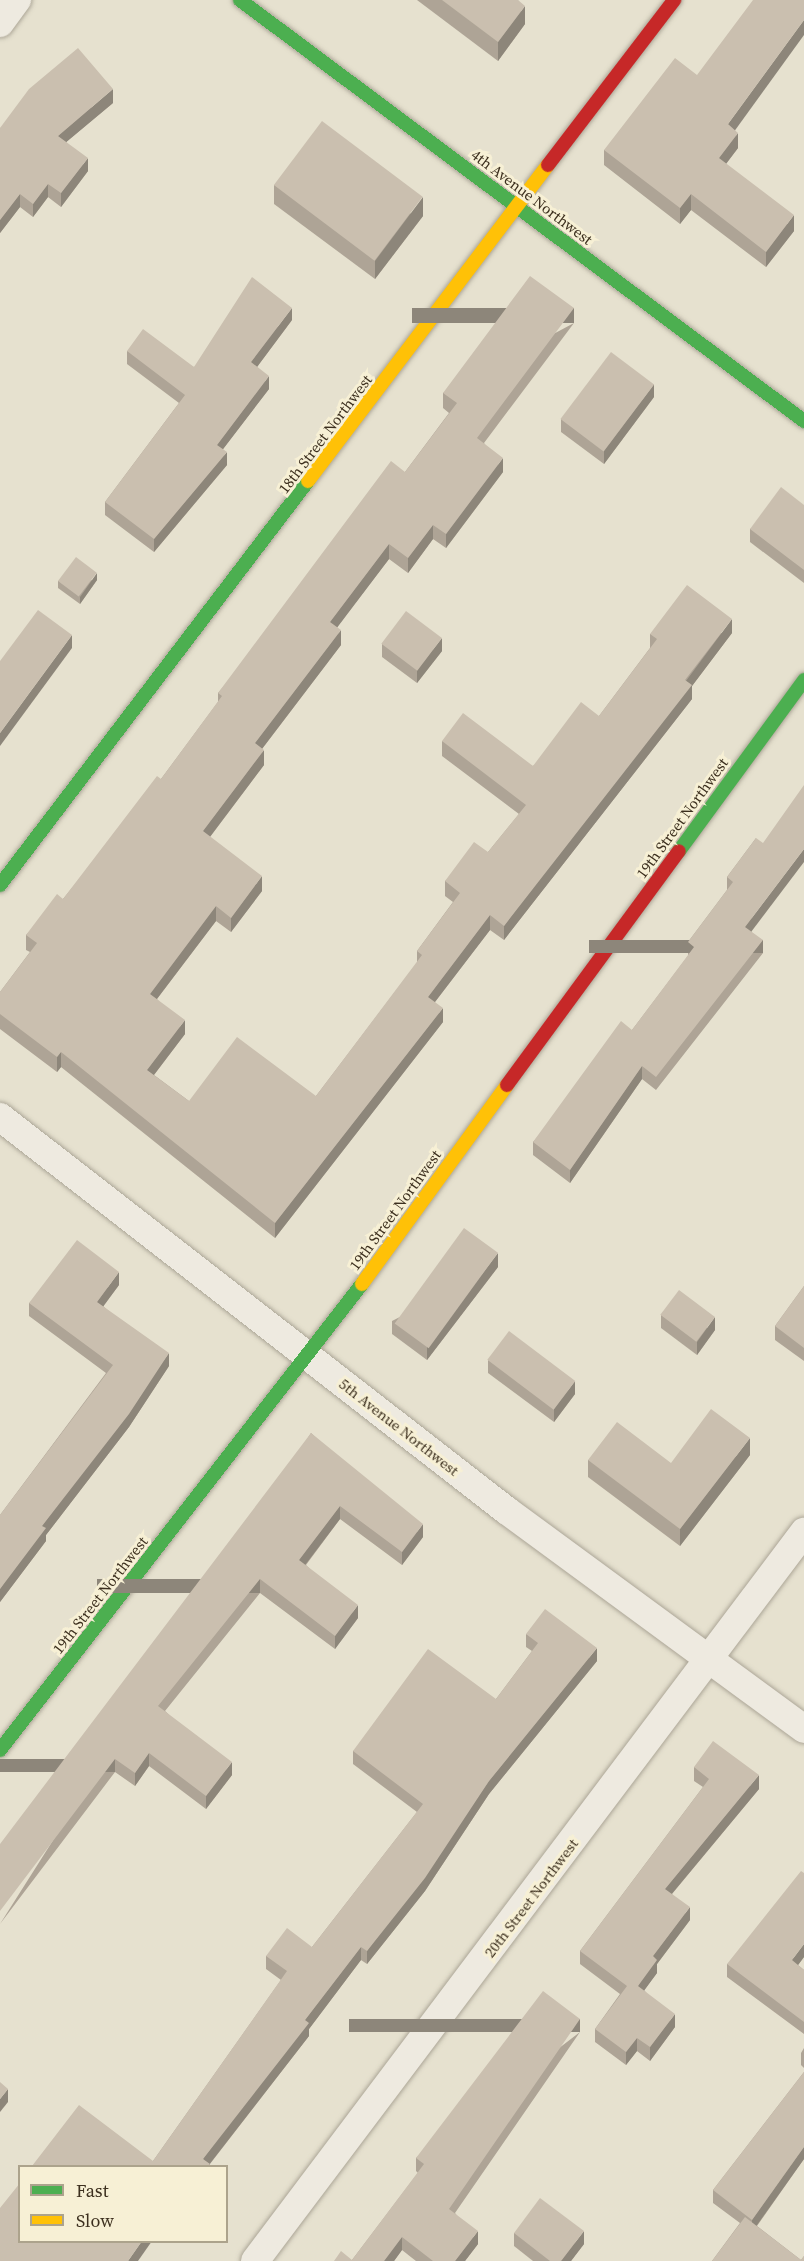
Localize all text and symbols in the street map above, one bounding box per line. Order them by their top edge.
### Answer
street label: 4th Avenue Northwest [468,146,596,248]
street label: 18th Street Northwest [274,371,376,497]
street label: 19th Street Northwest [632,754,732,882]
street label: 19th Street Northwest [345,1146,445,1274]
street label: 5th Avenue Northwest [336,1375,462,1479]
street label: 19th Street Northwest [49,1533,151,1657]
street label: 20th Street Northwest [480,1835,582,1961]
legend [18,2165,228,2243]
text: Fast [76,2178,109,2203]
text: Slow [76,2208,114,2233]

